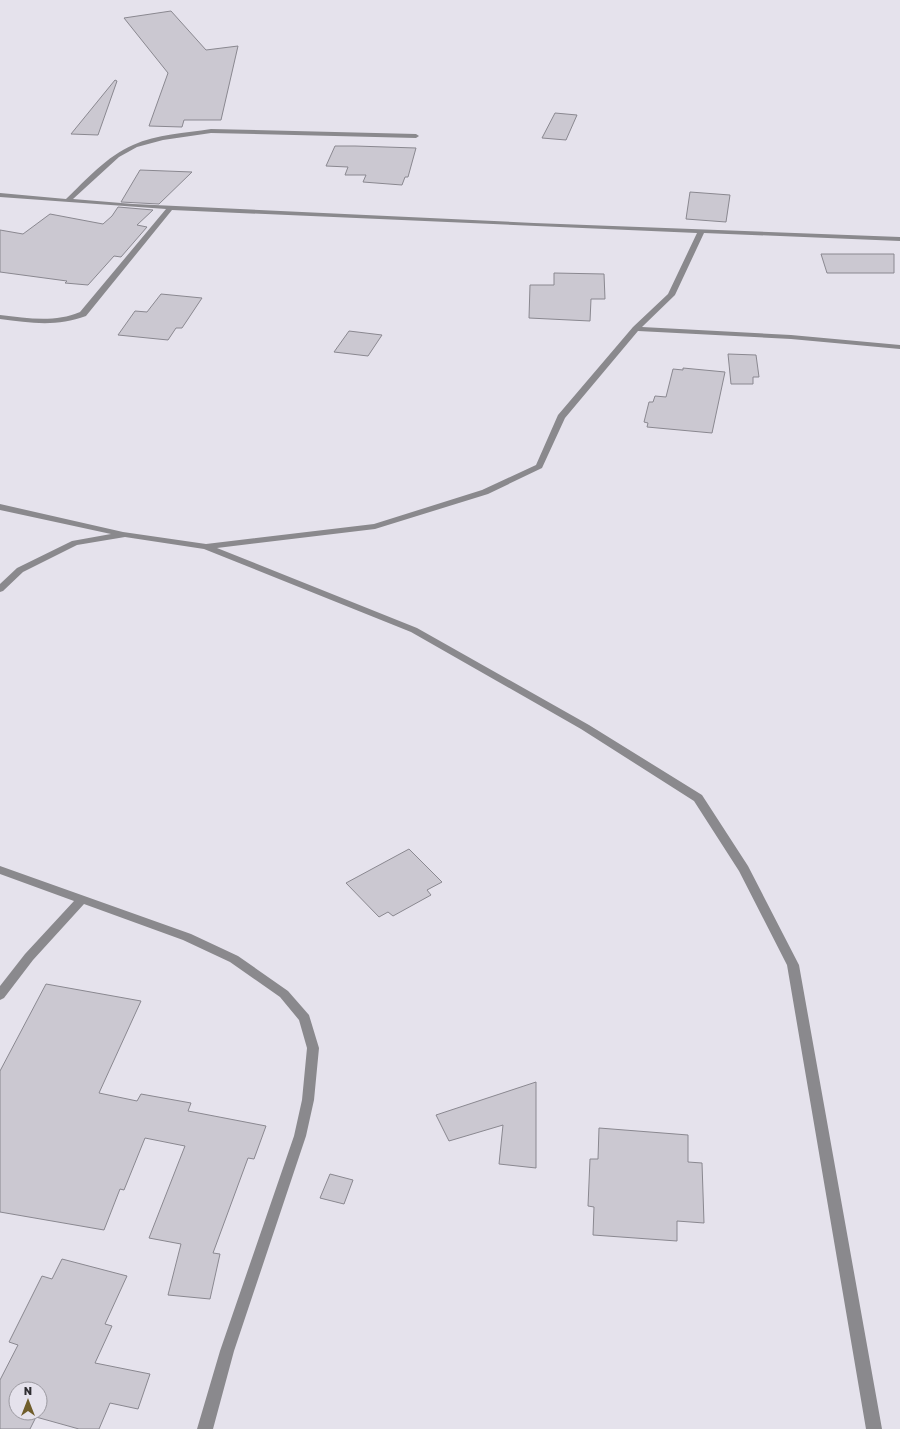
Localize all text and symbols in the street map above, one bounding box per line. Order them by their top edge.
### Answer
north arrow [8,1381,48,1421]
text: N [24,1384,32,1397]

